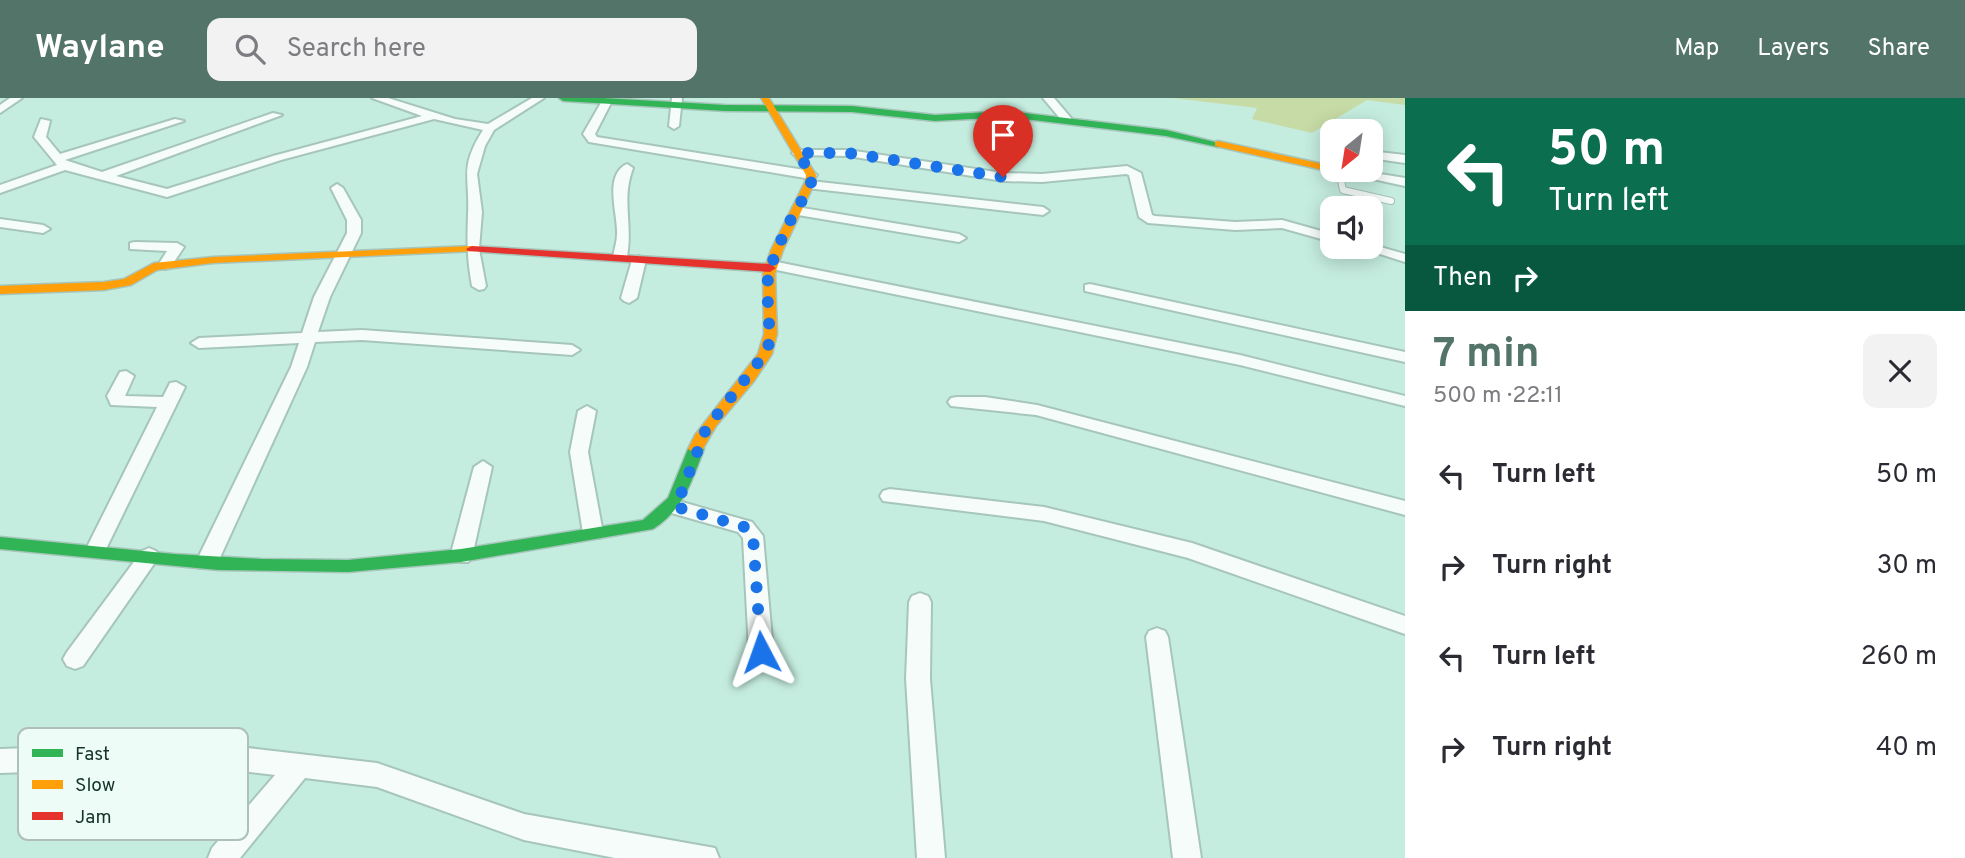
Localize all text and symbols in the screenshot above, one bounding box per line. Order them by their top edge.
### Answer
search box [207,18,697,81]
text: Waylane [35,28,165,70]
icon: search [231,30,269,68]
text: Search here [287,33,426,66]
text: Map [1674,34,1719,64]
text: Layers [1757,34,1829,64]
text: Share [1867,34,1930,64]
pin [973,105,1033,177]
icon: arrive [984,116,1022,154]
north arrow [1320,119,1382,182]
map controls [1320,119,1383,259]
text: 50 m [1548,121,1665,183]
icon: left [1433,126,1524,217]
text: Turn left [1548,182,1669,222]
button: sound [1320,196,1383,259]
icon: right [1506,259,1544,297]
text: Then [1433,262,1492,295]
text: 7 min [1433,329,1540,382]
button: close [1863,334,1937,408]
text: 500 m · 22:11 [1433,382,1563,411]
icon: left [1433,457,1471,495]
text: Turn left [1492,459,1596,492]
text: 50 m [1876,459,1937,492]
icon: right [1433,548,1471,586]
text: Turn right [1492,550,1612,583]
text: 30 m [1877,550,1937,583]
position arrow [724,615,798,689]
icon: left [1433,639,1471,677]
text: Turn left [1492,641,1596,674]
text: 260 m [1861,641,1937,674]
legend [18,728,248,840]
icon: right [1433,730,1471,768]
text: Turn right [1492,732,1612,765]
text: 40 m [1876,732,1937,765]
text: Fast [75,743,110,767]
text: Slow [75,774,115,798]
text: Jam [75,806,112,830]

